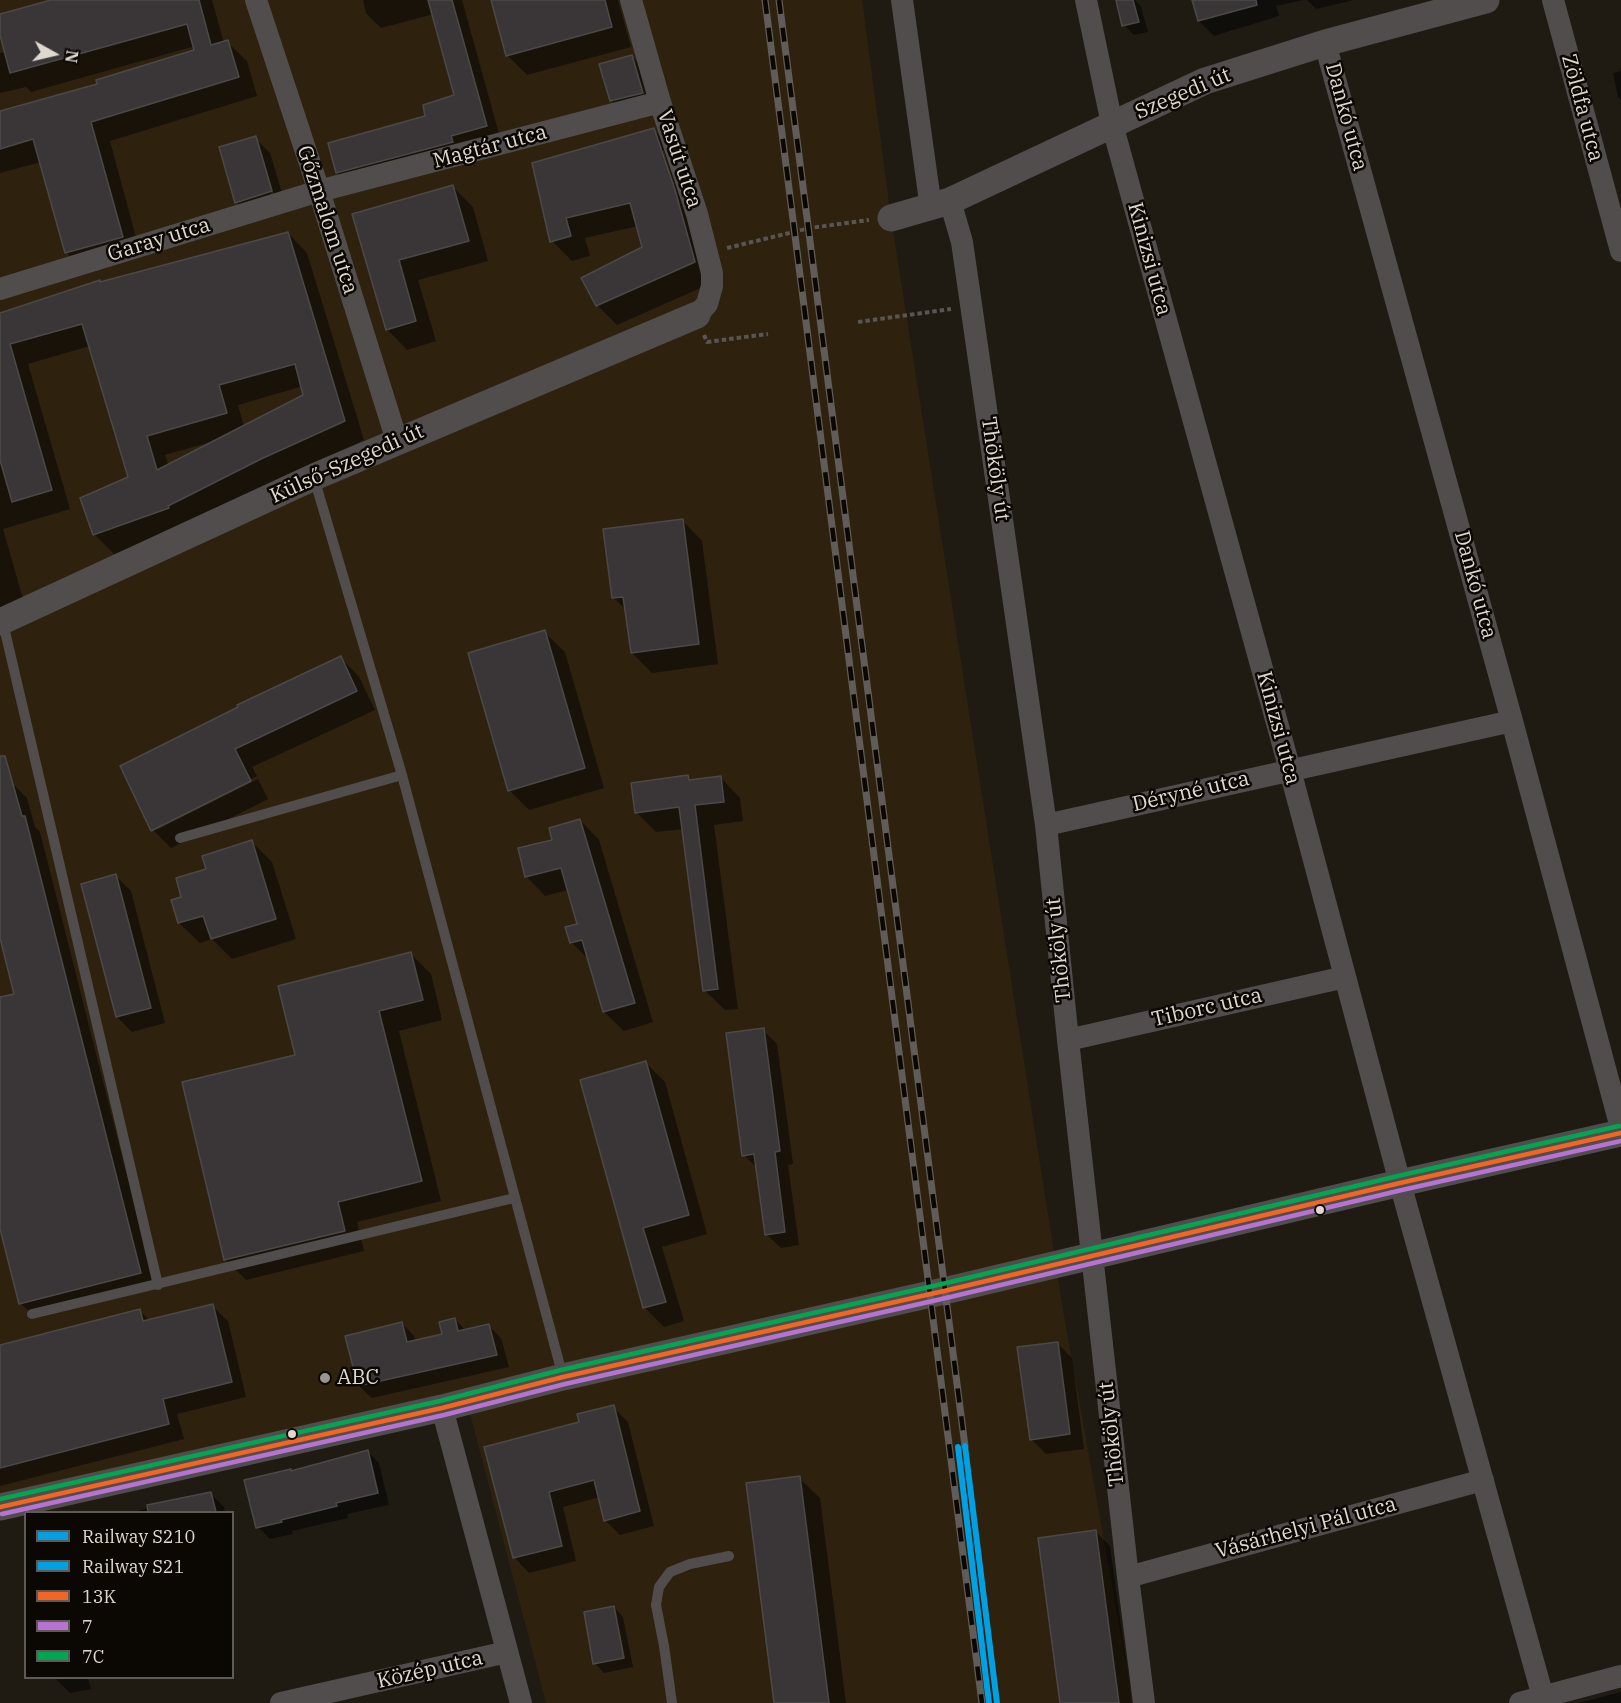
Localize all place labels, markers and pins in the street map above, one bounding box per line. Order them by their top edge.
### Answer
unlabelled marker [1314,1204,1326,1216]
place label: ABC [337,1365,379,1391]
marker: ABC [318,1371,332,1385]
unlabelled marker [286,1428,298,1440]

